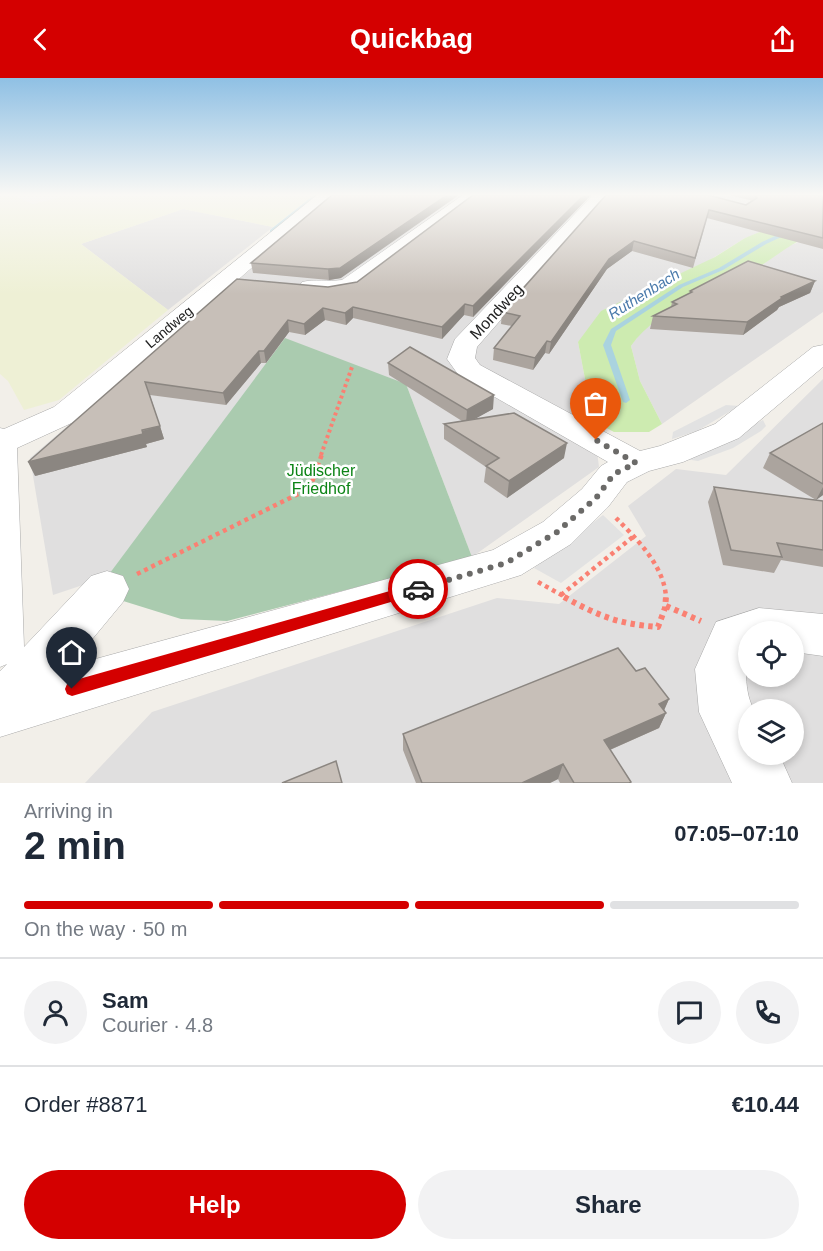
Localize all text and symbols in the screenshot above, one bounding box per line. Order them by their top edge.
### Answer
icon: back [24,23,57,56]
icon: share [766,23,799,56]
text: Quickbag [350,24,473,54]
water label: Ruthenbach [605,265,683,322]
street label: Mondweg [466,280,526,343]
street label: Landweg [142,303,196,351]
pin [570,378,621,440]
icon: bag [579,387,612,420]
park label: Jüdischer Friedhof [287,462,356,497]
courier [388,559,448,619]
icon: car [402,573,435,606]
map controls [738,621,804,765]
button: locate [738,621,804,687]
pin [46,627,97,689]
icon: home [55,636,88,669]
button: layers [738,699,804,765]
text: Arriving in [24,800,113,822]
text: 07:05–07:10 [674,821,799,846]
text: 2 min [24,824,126,867]
text: On the way · 50 m [24,918,187,940]
button: person [24,981,87,1044]
button: chat [658,981,721,1044]
button: phone [736,981,799,1044]
text: Sam [102,988,148,1013]
text: Courier · 4.8 [102,1014,213,1036]
text: Order #8871 [24,1092,148,1117]
text: €10.44 [732,1092,799,1117]
button: Help [24,1170,406,1239]
button: Share [418,1170,799,1239]

